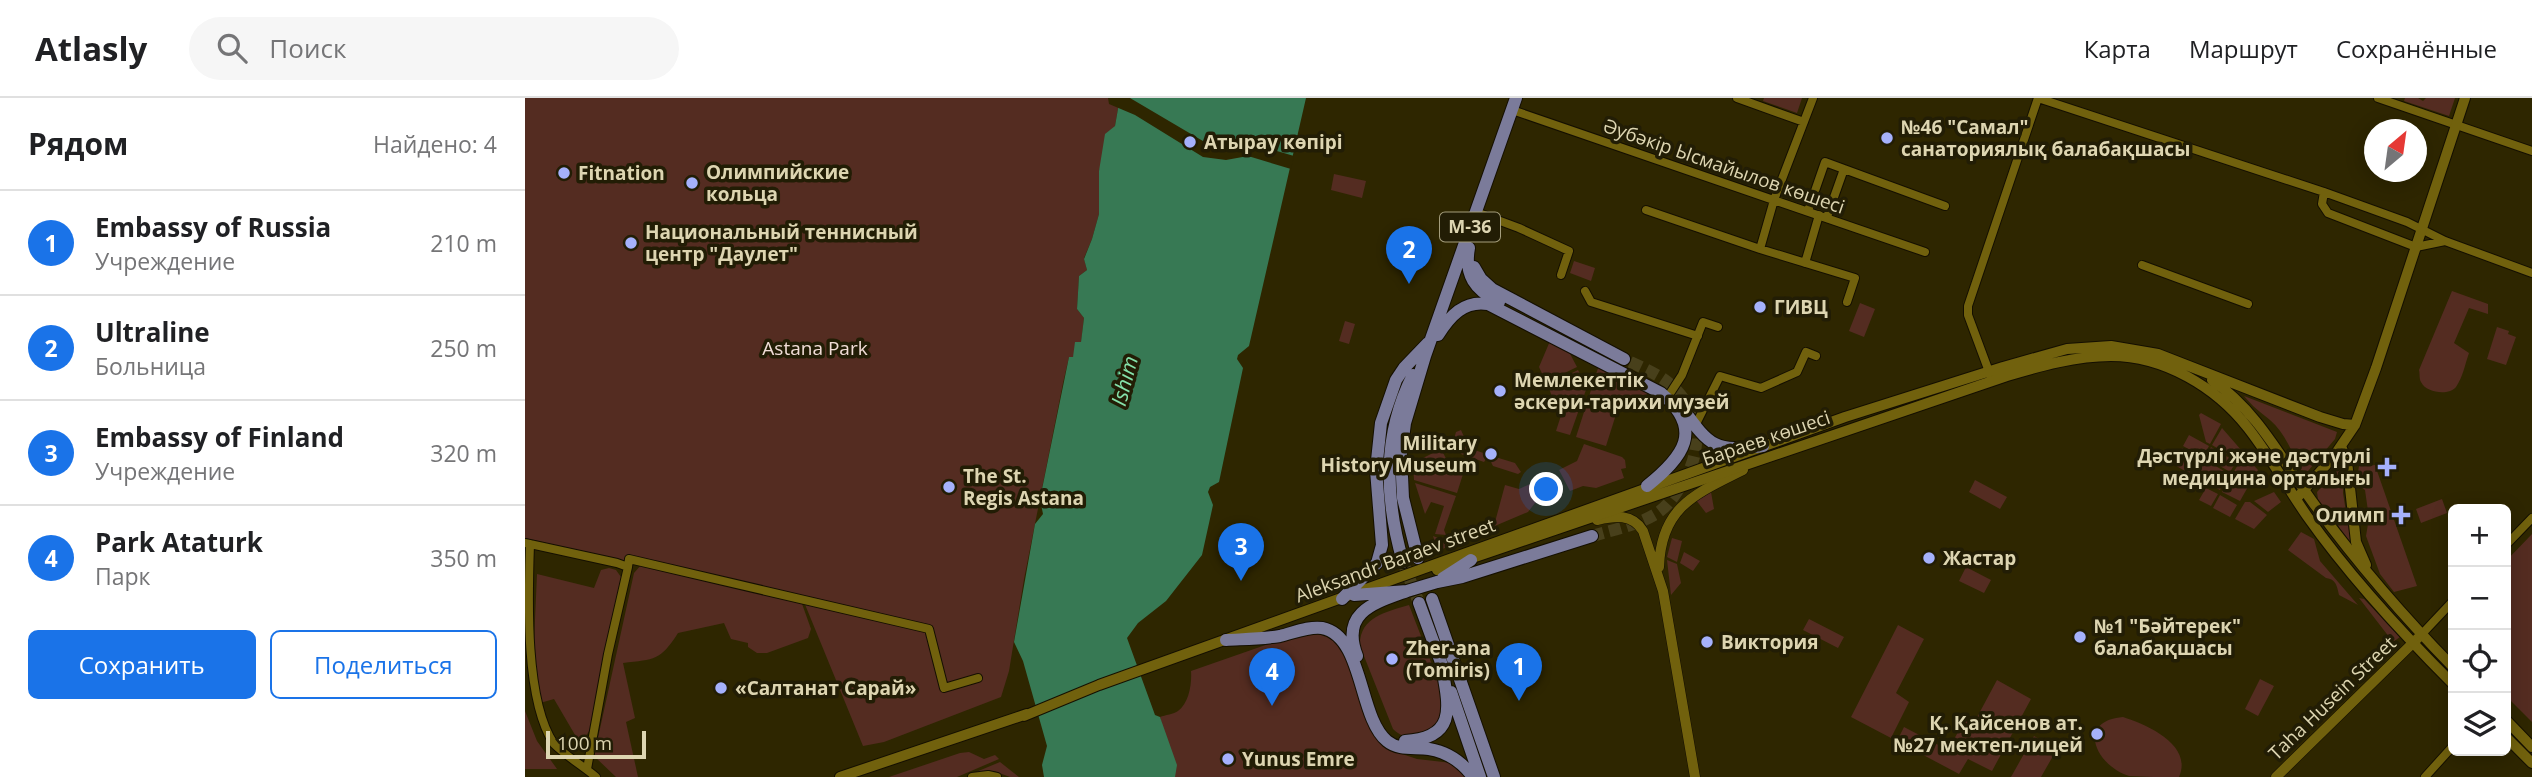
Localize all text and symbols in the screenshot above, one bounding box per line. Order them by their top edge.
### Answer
search box [189,17,679,80]
text: Atlasly [35,26,147,71]
icon: search [213,29,251,67]
text: Поиск [269,30,346,66]
text: Карта [2084,32,2151,65]
text: Маршрут [2189,32,2298,65]
text: Сохранённые [2336,32,2497,65]
street label: Әубәкір Ысмайылов көшесі [1600,112,1848,220]
place label: №46 "Самал" санаториялық балабақшасы [1901,114,2190,162]
north arrow [2364,119,2427,182]
text: Рядом [28,123,128,164]
text: Найдено: 4 [373,128,497,160]
place label: Атырау көпірі [1204,129,1343,155]
marker: №46 "Самал" санаториялық балабақшасы [1879,130,1895,146]
marker: Атырау көпірі [1182,134,1198,150]
place label: Олимпийские кольца [706,159,849,207]
place label: Fitnation [578,160,665,186]
marker: Fitnation [556,165,572,181]
marker: Олимпийские кольца [684,175,700,191]
text: Embassy of Russia [95,209,331,245]
road number: M-36 [1440,212,1500,242]
place label: Национальный теннисный центр "Даулет" [645,219,918,267]
pin: 2 [1386,226,1432,284]
text: 1 [44,227,58,259]
text: 210 m [430,227,497,259]
marker: Национальный теннисный центр "Даулет" [623,235,639,251]
text: Учреждение [95,245,235,277]
place label: ГИВЦ [1774,294,1828,320]
marker: ГИВЦ [1752,299,1768,315]
text: Ultraline [95,314,210,350]
text: 2 [44,332,58,364]
text: 250 m [430,332,497,364]
park label: Astana Park [762,335,868,361]
text: Больница [95,350,206,382]
water label: Ishim [1104,353,1144,409]
place label: Мемлекеттік әскери-тарихи музей [1514,367,1729,415]
marker: Мемлекеттік әскери-тарихи музей [1492,383,1508,399]
street label: Бараев көшесі [1699,404,1833,472]
text: Embassy of Finland [95,419,344,455]
place label: Military History Museum [1321,430,1477,478]
text: 3 [44,437,58,469]
text: 320 m [430,437,497,469]
place label: Дәстүрлі және дәстүрлі медицина орталығы [2137,443,2371,491]
marker: Military History Museum [1483,446,1499,462]
text: Учреждение [95,455,235,487]
marker: Дәстүрлі және дәстүрлі медицина орталығы [2377,457,2397,477]
place label: The St. Regis Astana [963,463,1084,511]
your location [1529,472,1563,506]
marker: The St. Regis Astana [941,479,957,495]
place label: Олимп [2316,502,2385,528]
map controls [2448,504,2511,756]
button: + [2448,504,2511,567]
marker: Олимп [2391,505,2411,525]
street label: Aleksandr Baraev street [1291,512,1499,608]
pin: 3 [1218,523,1264,581]
text: Park Ataturk [95,524,263,560]
text: 4 [44,542,58,574]
text: 350 m [430,542,497,574]
place label: Жастар [1943,545,2016,571]
marker: Жастар [1921,550,1937,566]
text: Парк [95,560,150,592]
button: − [2448,567,2511,630]
place label: №1 "Бәйтерек" балабақшасы [2094,613,2241,661]
place label: Виктория [1721,629,1818,655]
marker: №1 "Бәйтерек" балабақшасы [2072,629,2088,645]
button: Сохранить [28,630,256,699]
button: Поделиться [270,630,497,699]
street label: Taha Husein Street [2263,630,2402,766]
button: locate [2448,630,2511,693]
marker: Виктория [1699,634,1715,650]
place label: Zher-ana (Tomiris) [1406,635,1491,683]
pin: 1 [1496,643,1542,701]
pin: 4 [1249,648,1295,706]
marker: Zher-ana (Tomiris) [1384,651,1400,667]
place label: «Салтанат Сарай» [735,675,916,701]
marker: «Салтанат Сарай» [713,680,729,696]
button: layers [2448,693,2511,756]
place label: Қ. Қайсенов ат. №27 мектеп-лицей [1894,710,2083,758]
marker: Қ. Қайсенов ат. №27 мектеп-лицей [2089,726,2105,742]
scale bar [546,728,646,760]
text: 100 m [557,730,612,756]
place label: Yunus Emre [1242,746,1355,772]
marker: Yunus Emre [1220,751,1236,767]

